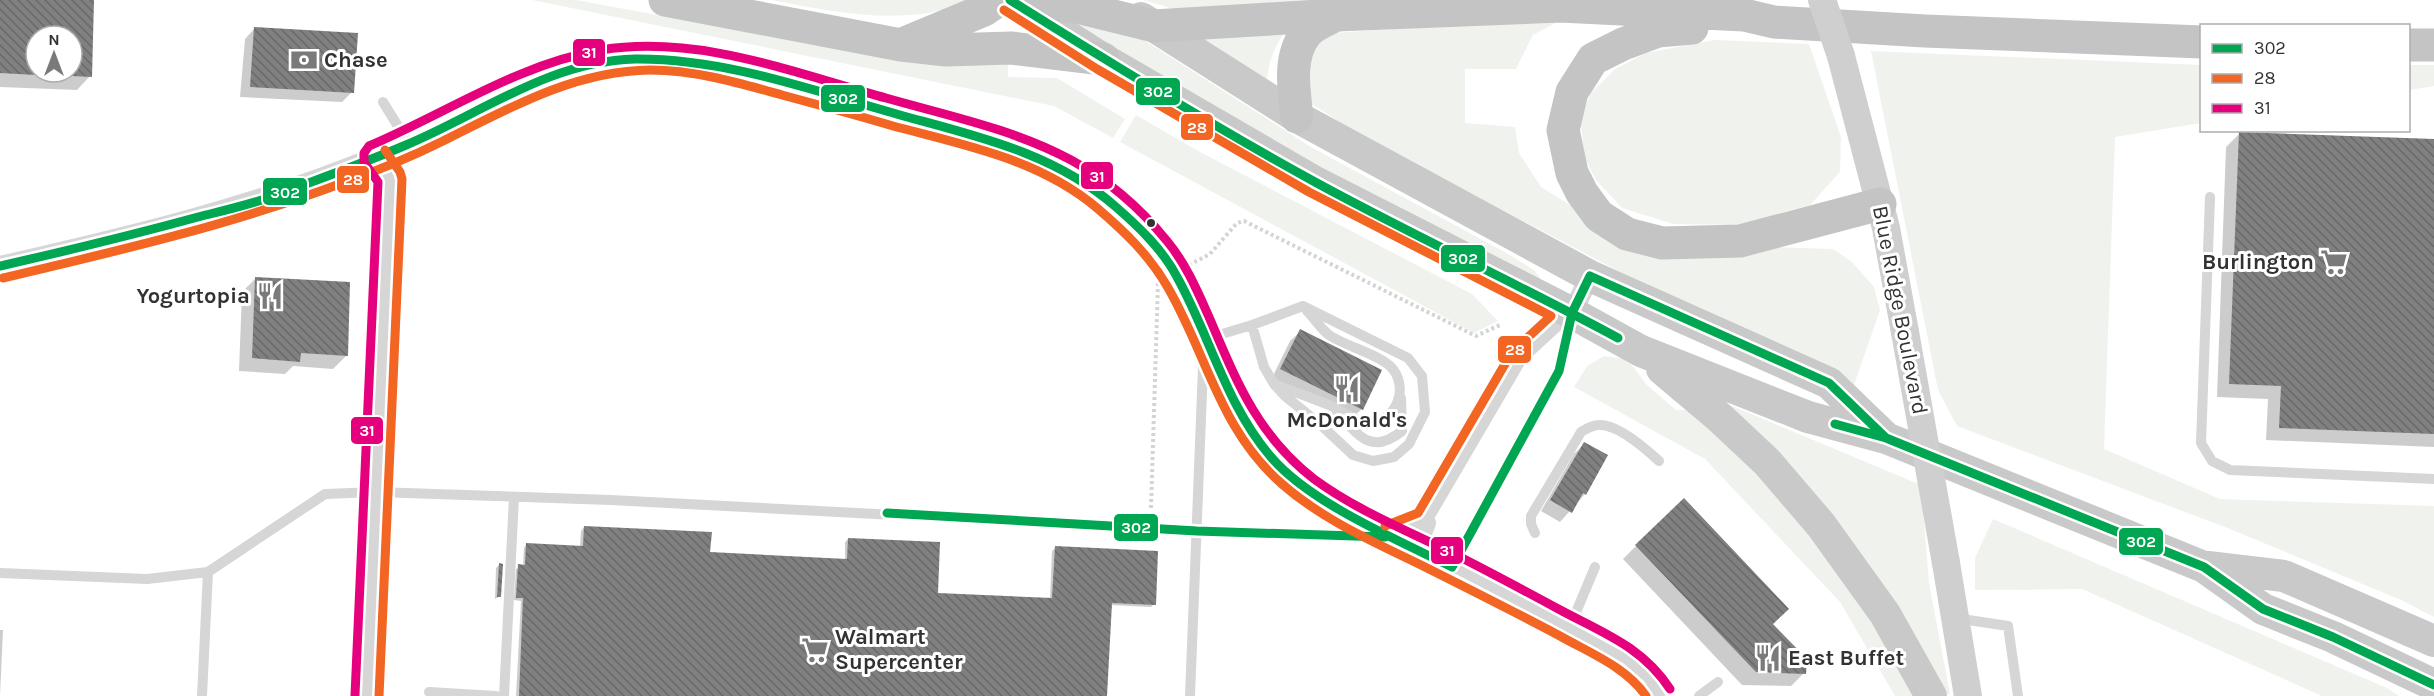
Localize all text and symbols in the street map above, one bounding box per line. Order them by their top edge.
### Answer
north arrow [24,24,84,84]
legend [2200,24,2410,132]
text: N [48,30,60,49]
text: 302 [2254,37,2286,59]
line badge: 31 [572,38,606,67]
text: 31 [581,43,597,62]
bank icon: Chase [289,45,319,75]
place label: Chase [324,47,388,73]
text: 28 [2254,67,2276,89]
line badge: 302 [1135,77,1181,106]
text: 302 [1143,82,1173,101]
line badge: 302 [820,84,866,113]
text: 302 [828,89,858,108]
text: 31 [2254,97,2271,119]
line badge: 28 [1180,113,1214,141]
text: 28 [1187,118,1207,137]
line badge: 31 [1080,161,1114,190]
line badge: 28 [336,165,370,194]
text: 31 [1089,167,1105,186]
text: 28 [343,170,363,189]
line badge: 302 [262,177,308,206]
text: 302 [270,183,300,202]
street label: Blue Ridge Boulevard [1867,203,1933,417]
unlabelled marker [1145,217,1157,229]
line badge: 302 [1440,244,1486,273]
supermarket icon: Burlington [2319,247,2349,277]
text: 302 [1448,249,1478,268]
place label: Burlington [2202,249,2314,275]
restaurant icon: Yogurtopia [255,281,285,311]
place label: Yogurtopia [137,283,250,309]
line badge: 28 [1497,335,1532,364]
text: 28 [1505,340,1525,359]
restaurant icon: McDonald's [1332,374,1362,404]
place label: McDonald's [1287,407,1407,433]
line badge: 31 [350,416,384,445]
text: 31 [359,421,375,440]
line badge: 302 [1113,513,1159,542]
text: 302 [1121,518,1151,537]
line badge: 302 [2118,527,2164,556]
text: 302 [2126,532,2156,551]
line badge: 31 [1430,536,1464,565]
text: 31 [1439,541,1455,560]
place label: Walmart Supercenter [835,624,963,675]
supermarket icon: Walmart Supercenter [800,635,830,665]
restaurant icon: East Buffet [1753,643,1783,673]
place label: East Buffet [1788,645,1905,671]

